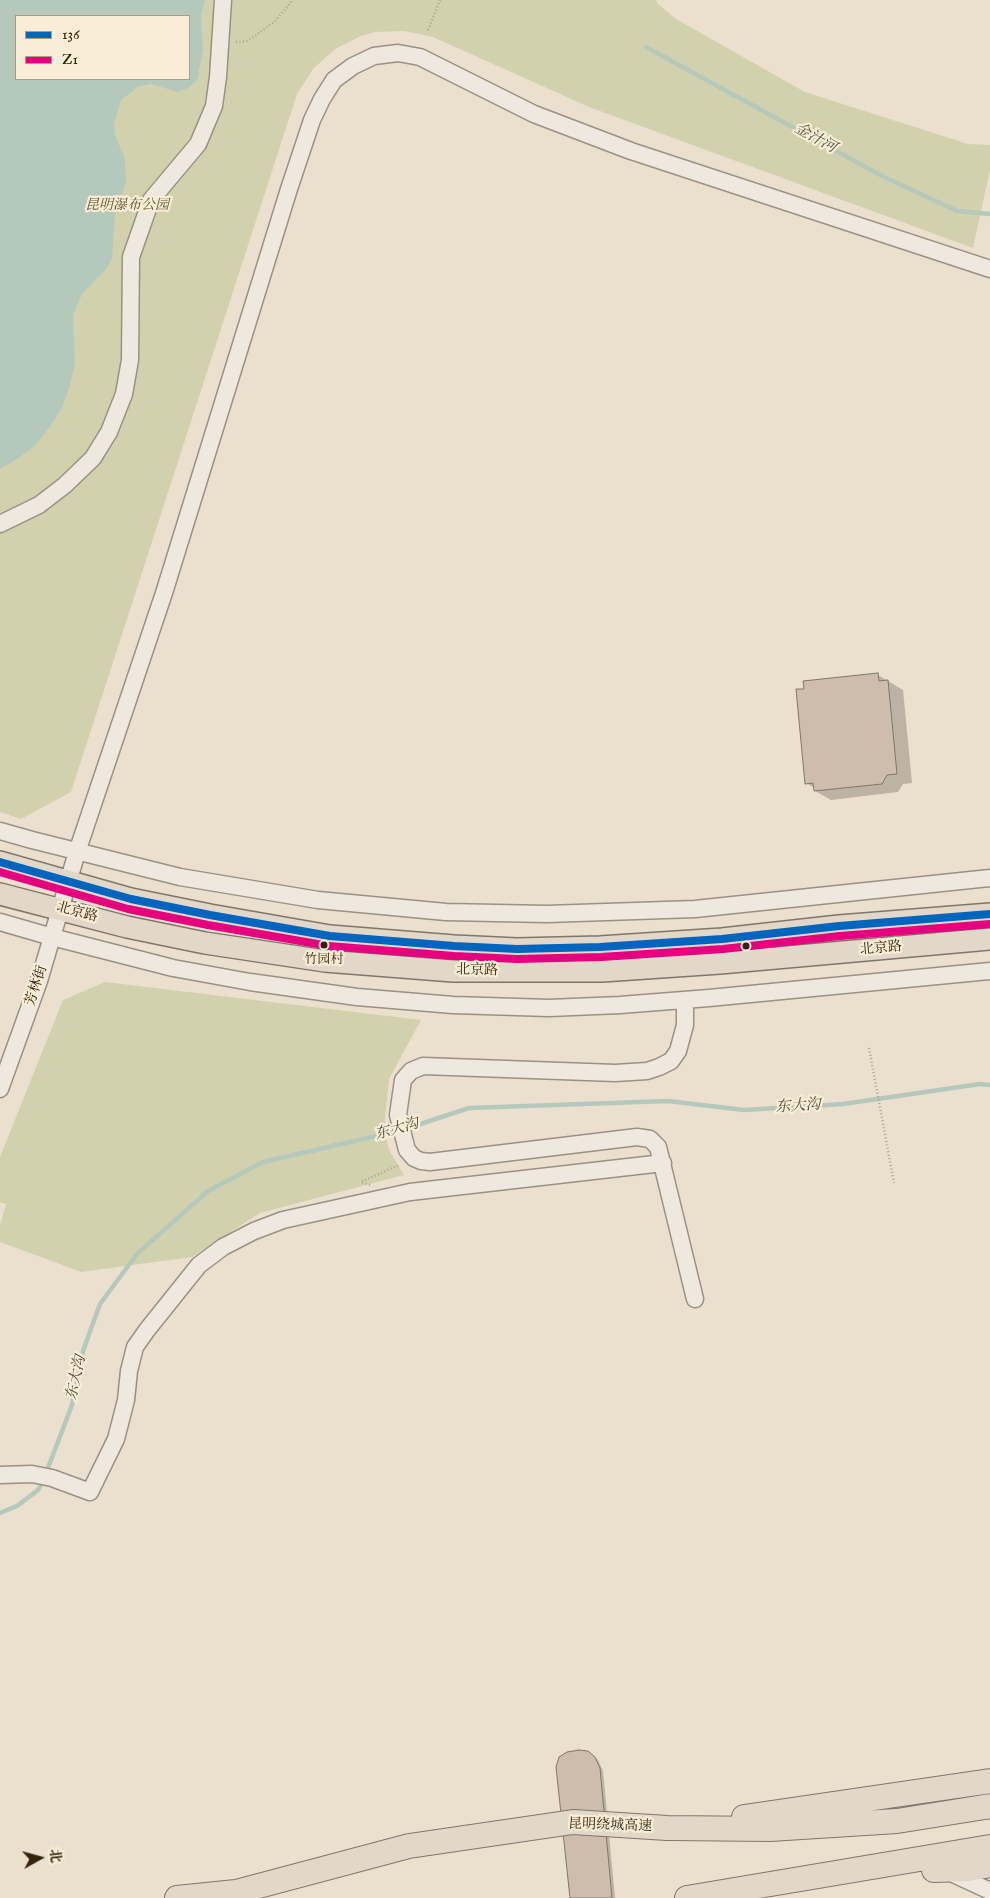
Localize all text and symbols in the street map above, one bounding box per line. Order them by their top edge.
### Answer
legend [15,15,190,80]
text: 136 [62,25,80,44]
text: Z1 [62,50,78,69]
water label: 金汁河 [791,120,839,158]
park label: 昆明瀑布公园 [85,198,169,214]
street label: 北京路 [55,899,99,927]
street label: 北京路 [859,939,903,959]
marker: 竹园村 [319,940,329,950]
unlabelled marker [741,941,751,951]
place label: 竹园村 [305,952,343,968]
street label: 北京路 [456,962,498,980]
street label: 芳林街 [23,963,51,1009]
water label: 东大沟 [775,1096,821,1118]
water label: 东大沟 [373,1115,421,1145]
water label: 东大沟 [64,1354,90,1402]
street label: 昆明绕城高速 [568,1816,652,1836]
north arrow [15,1833,65,1883]
text: 北 [45,1848,65,1864]

